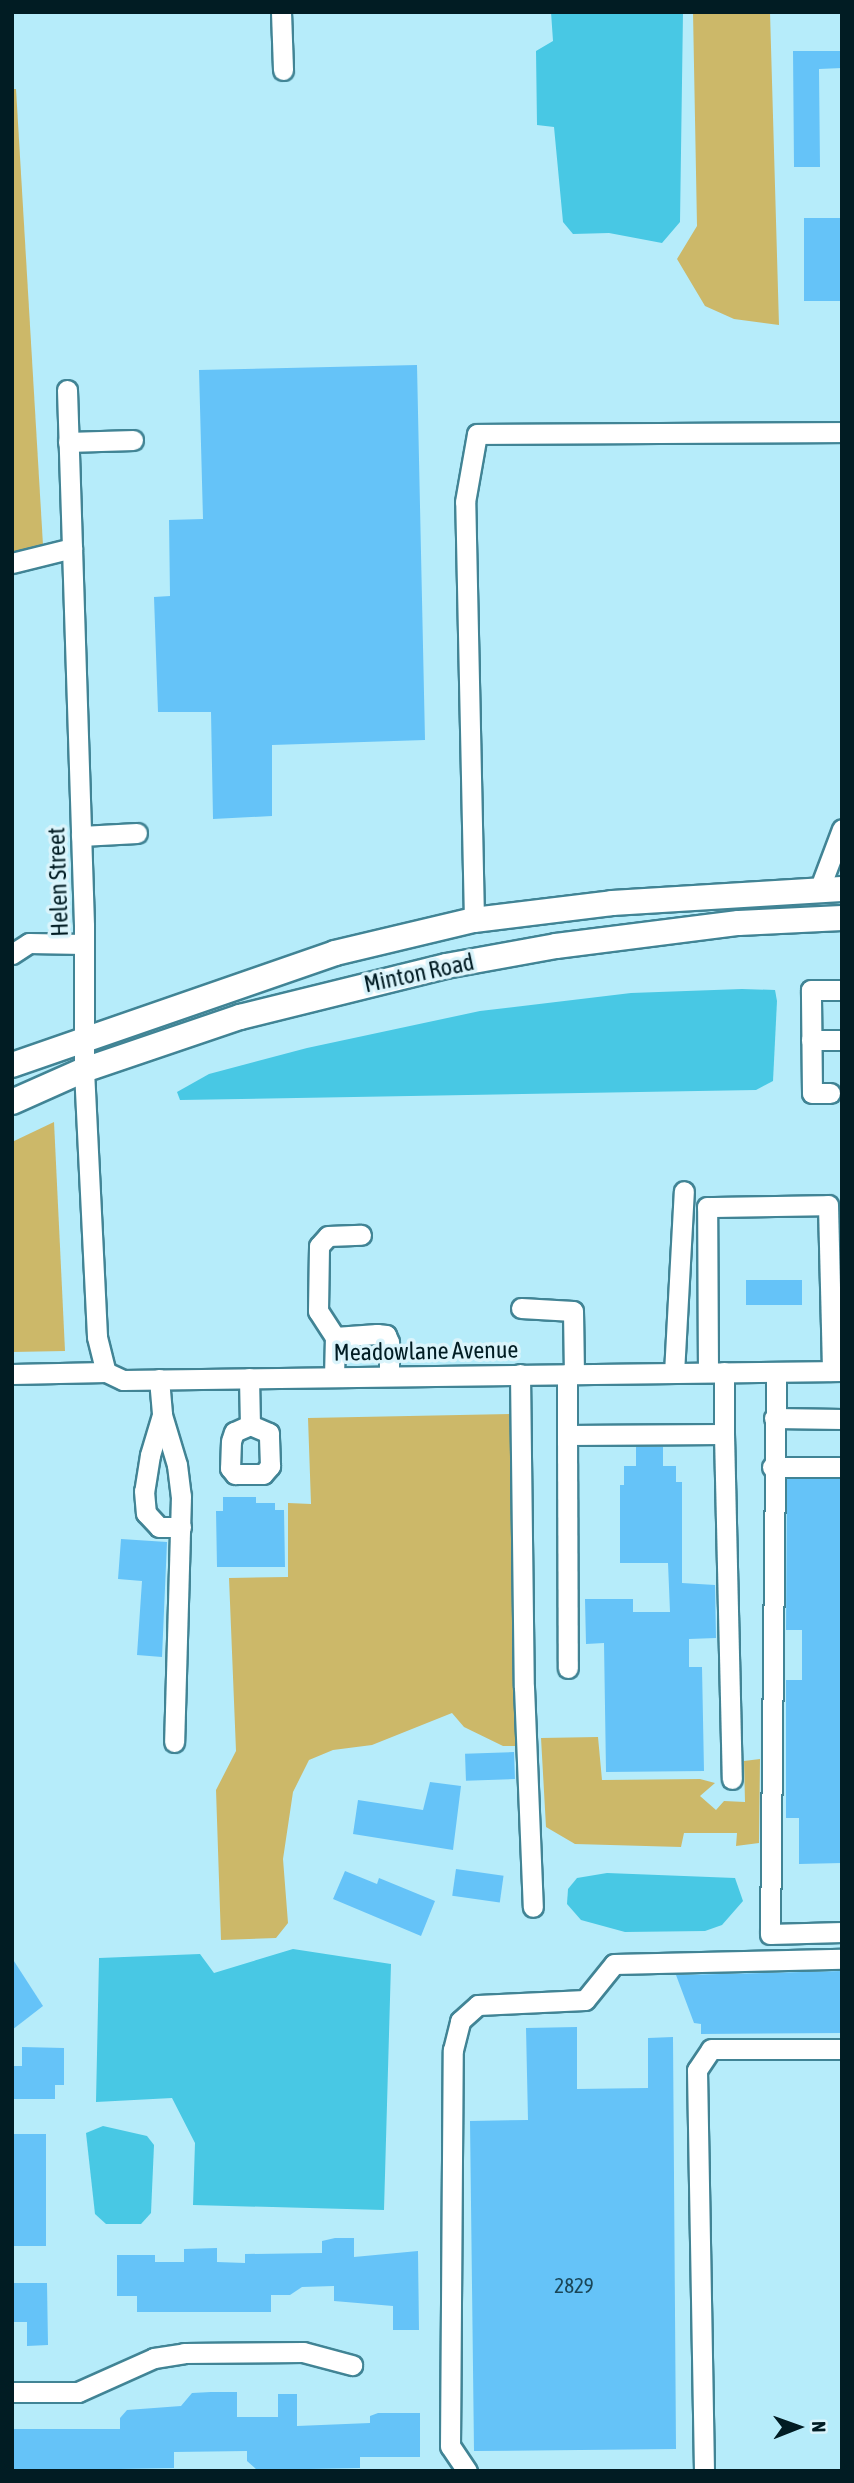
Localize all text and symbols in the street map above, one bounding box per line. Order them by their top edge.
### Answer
street label: Helen Street [42,827,74,937]
street label: Minton Road [361,947,477,999]
street label: Meadowlane Avenue [333,1335,519,1367]
house number: 2829 [554,2272,594,2298]
north arrow [763,2392,833,2462]
text: N [808,2421,830,2432]

